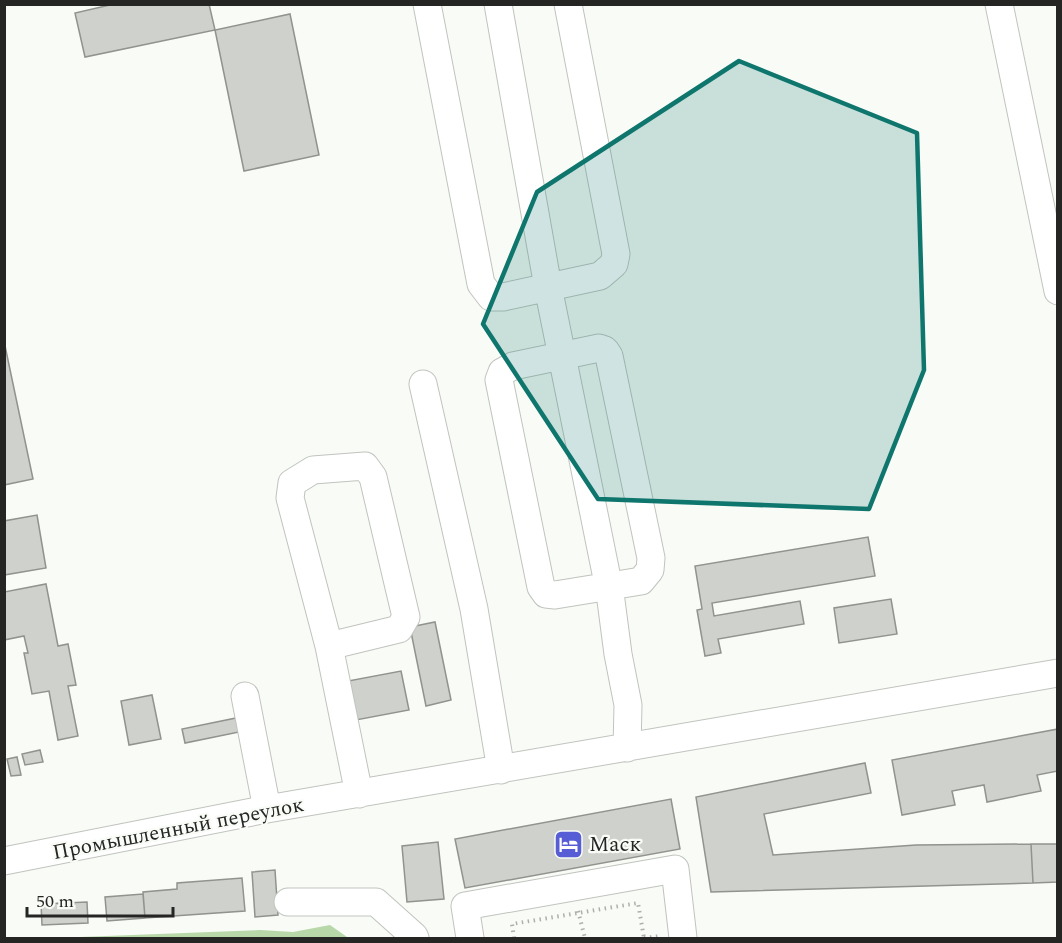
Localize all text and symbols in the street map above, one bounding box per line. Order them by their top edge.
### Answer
street label: Промышленный переулок [50,789,307,869]
hotel icon: Маск [552,828,584,860]
place label: Маск [589,829,641,861]
scale bar [27,880,172,918]
text: 50 m [36,888,74,915]

